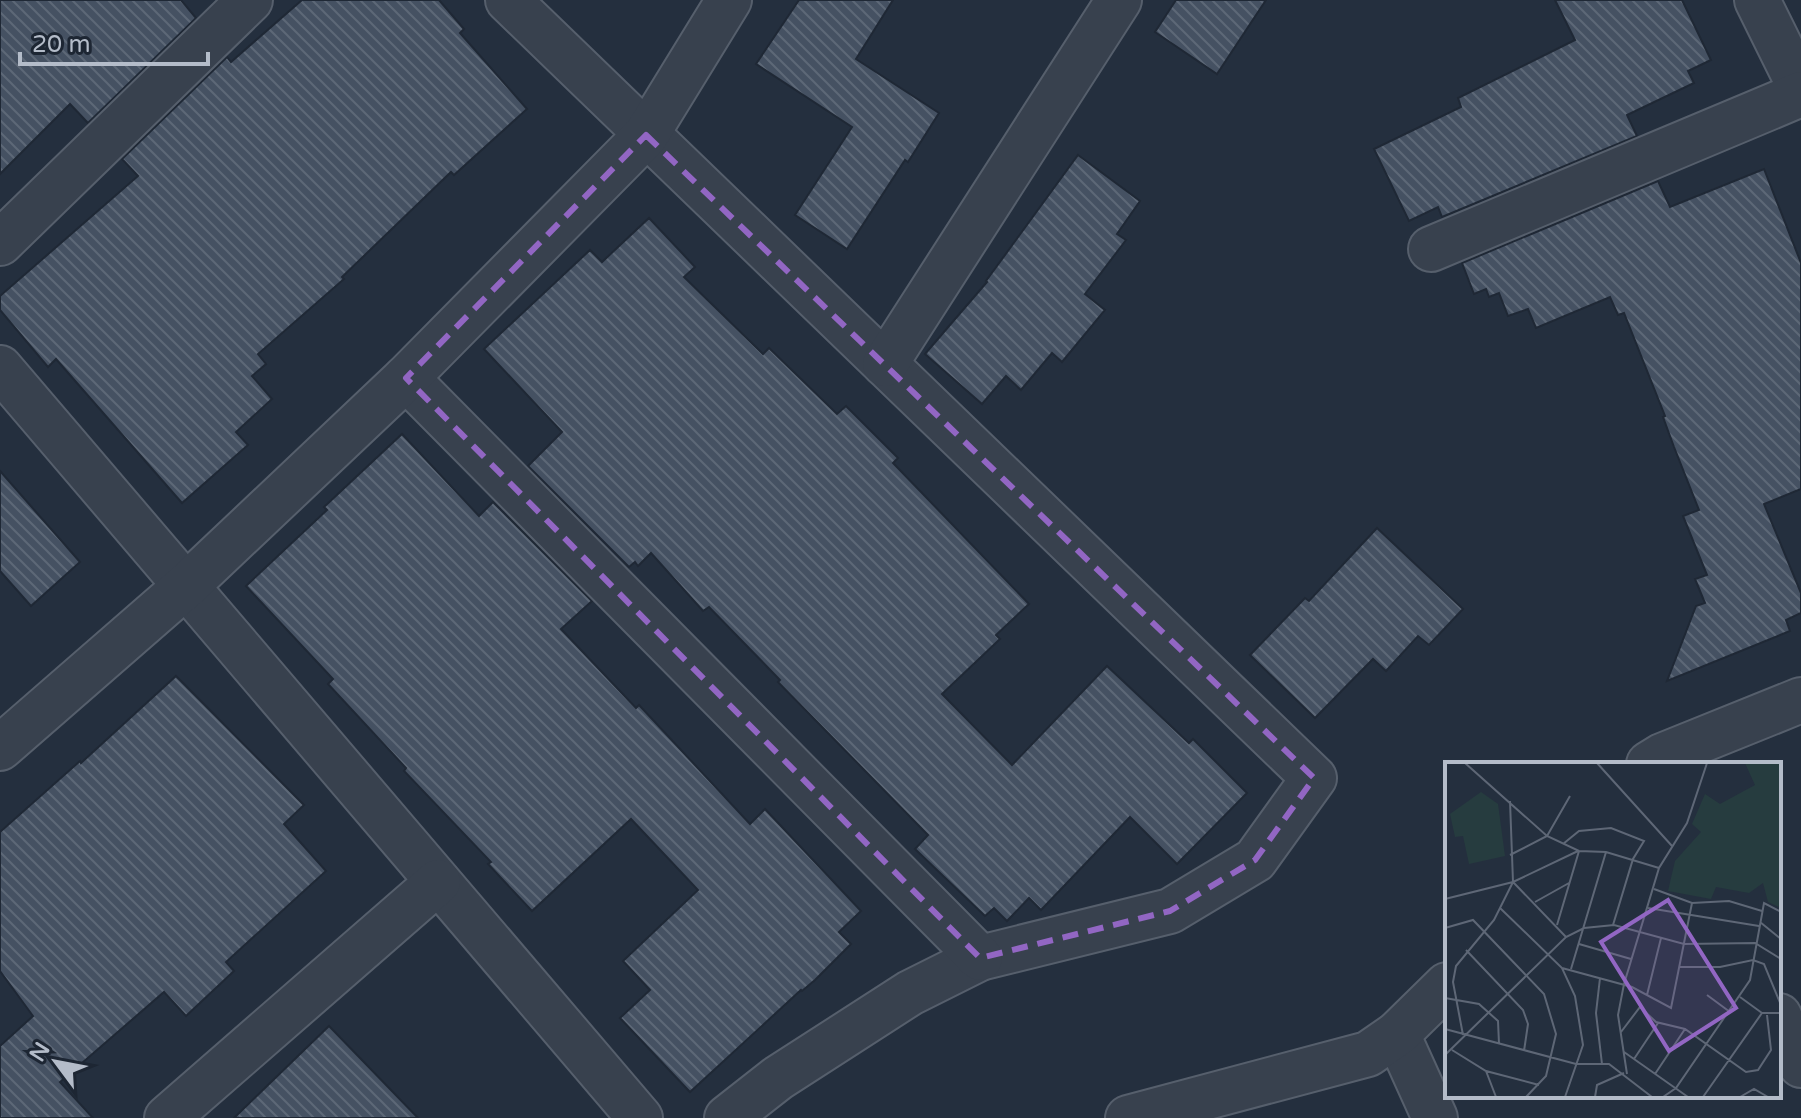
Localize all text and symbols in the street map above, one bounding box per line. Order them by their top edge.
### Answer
scale bar [20,16,208,66]
text: 20 m [32,30,90,59]
inset map [1445,762,1781,1098]
north arrow [16,1022,96,1102]
text: N [24,1038,56,1066]

